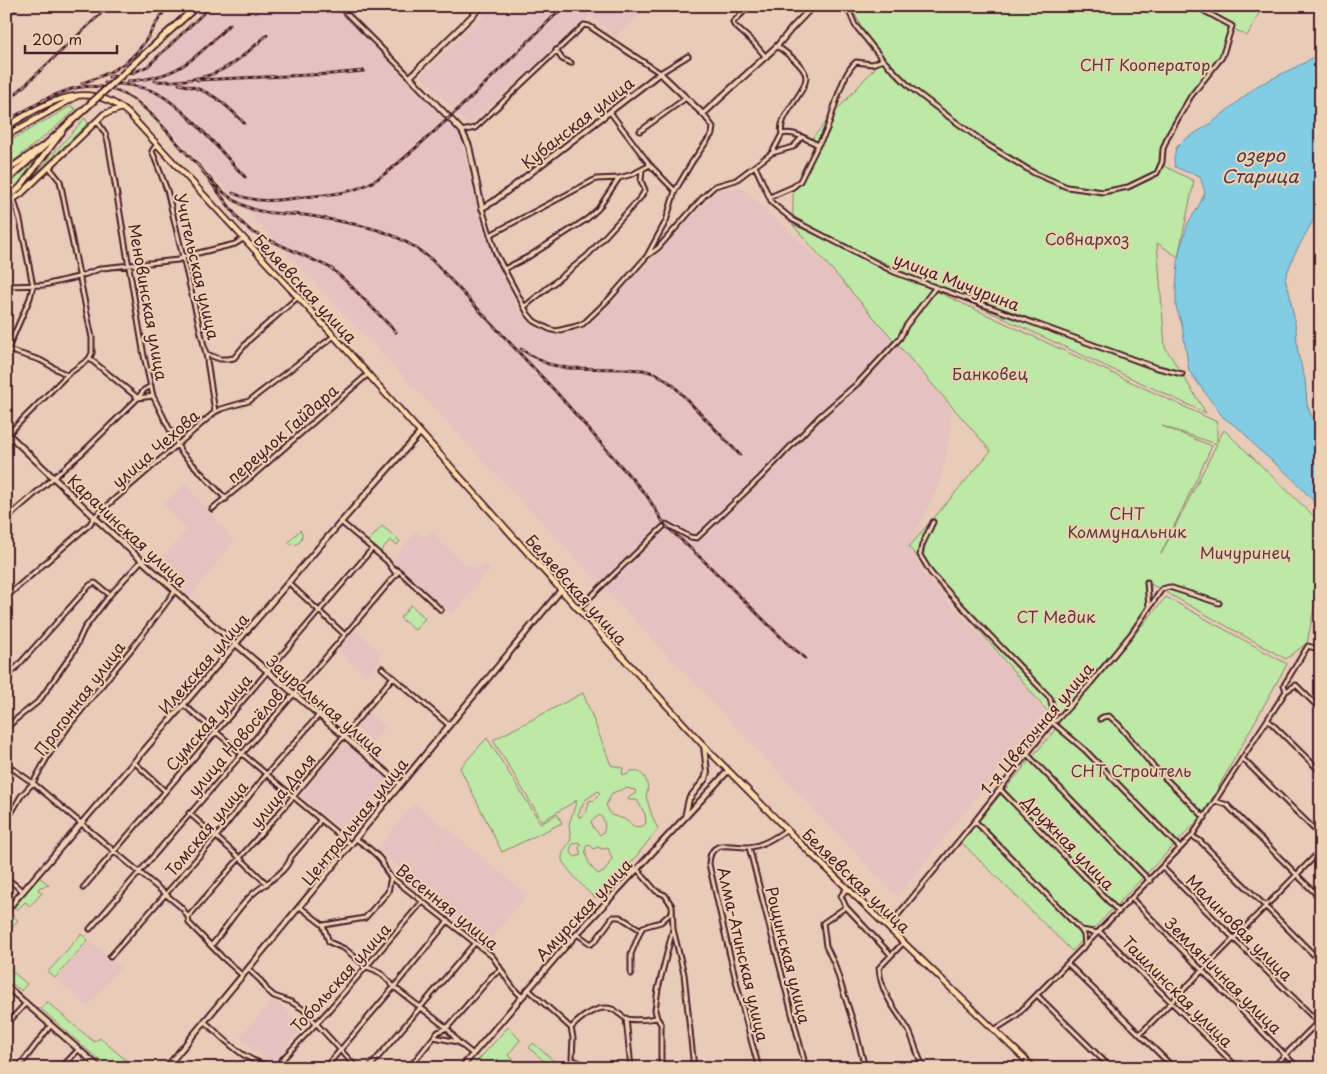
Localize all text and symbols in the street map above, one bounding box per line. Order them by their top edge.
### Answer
scale bar [25,22,118,54]
text: 200 m [32,27,82,50]
park label: СНТ Кооператор [1080,52,1210,76]
street label: Кубанская улица [516,70,638,174]
water label: озеро Старица [1221,141,1299,189]
street label: Учительская улица [169,190,227,342]
street label: Меновинская улица [123,222,175,382]
park label: Совнархоз [1045,226,1129,250]
street label: Беляевская улица [249,228,363,348]
street label: улица Мичурина [890,246,1024,316]
park label: Банковец [952,361,1028,385]
street label: переулок Гайдара [221,378,343,488]
street label: улица Чехова [106,403,204,493]
street label: Карачинская улица [63,468,193,592]
park label: СНТ Коммунальник [1067,501,1187,543]
street label: Беляевская улица [521,528,633,650]
park label: Мичуринец [1200,540,1290,564]
park label: СТ Медик [1017,604,1096,628]
street label: Илекская улица [152,607,254,719]
street label: Прогонная улица [28,636,130,760]
street label: Зауральная улица [262,649,390,761]
street label: 1-я Цветочная улица [974,657,1098,799]
street label: Сумская улица [159,668,257,776]
street label: улица Новосёлов [182,683,288,801]
street label: улица Даля [243,747,321,833]
street label: Центральная улица [295,752,413,890]
park label: СНТ Строитель [1071,758,1191,782]
street label: Томская улица [159,775,253,881]
street label: Дружная улица [1017,788,1121,895]
street label: Беляевская улица [798,822,916,938]
street label: Амурская улица [529,852,637,966]
street label: Весенняя улица [392,857,504,955]
street label: Алма-Атинская улица [712,864,776,1044]
street label: Малиновая улица [1181,868,1299,986]
street label: Рощинская улица [760,884,818,1026]
street label: Земляничная улица [1160,911,1288,1039]
street label: Тобольская улица [284,917,396,1037]
street label: Ташлинская улица [1117,930,1239,1052]

